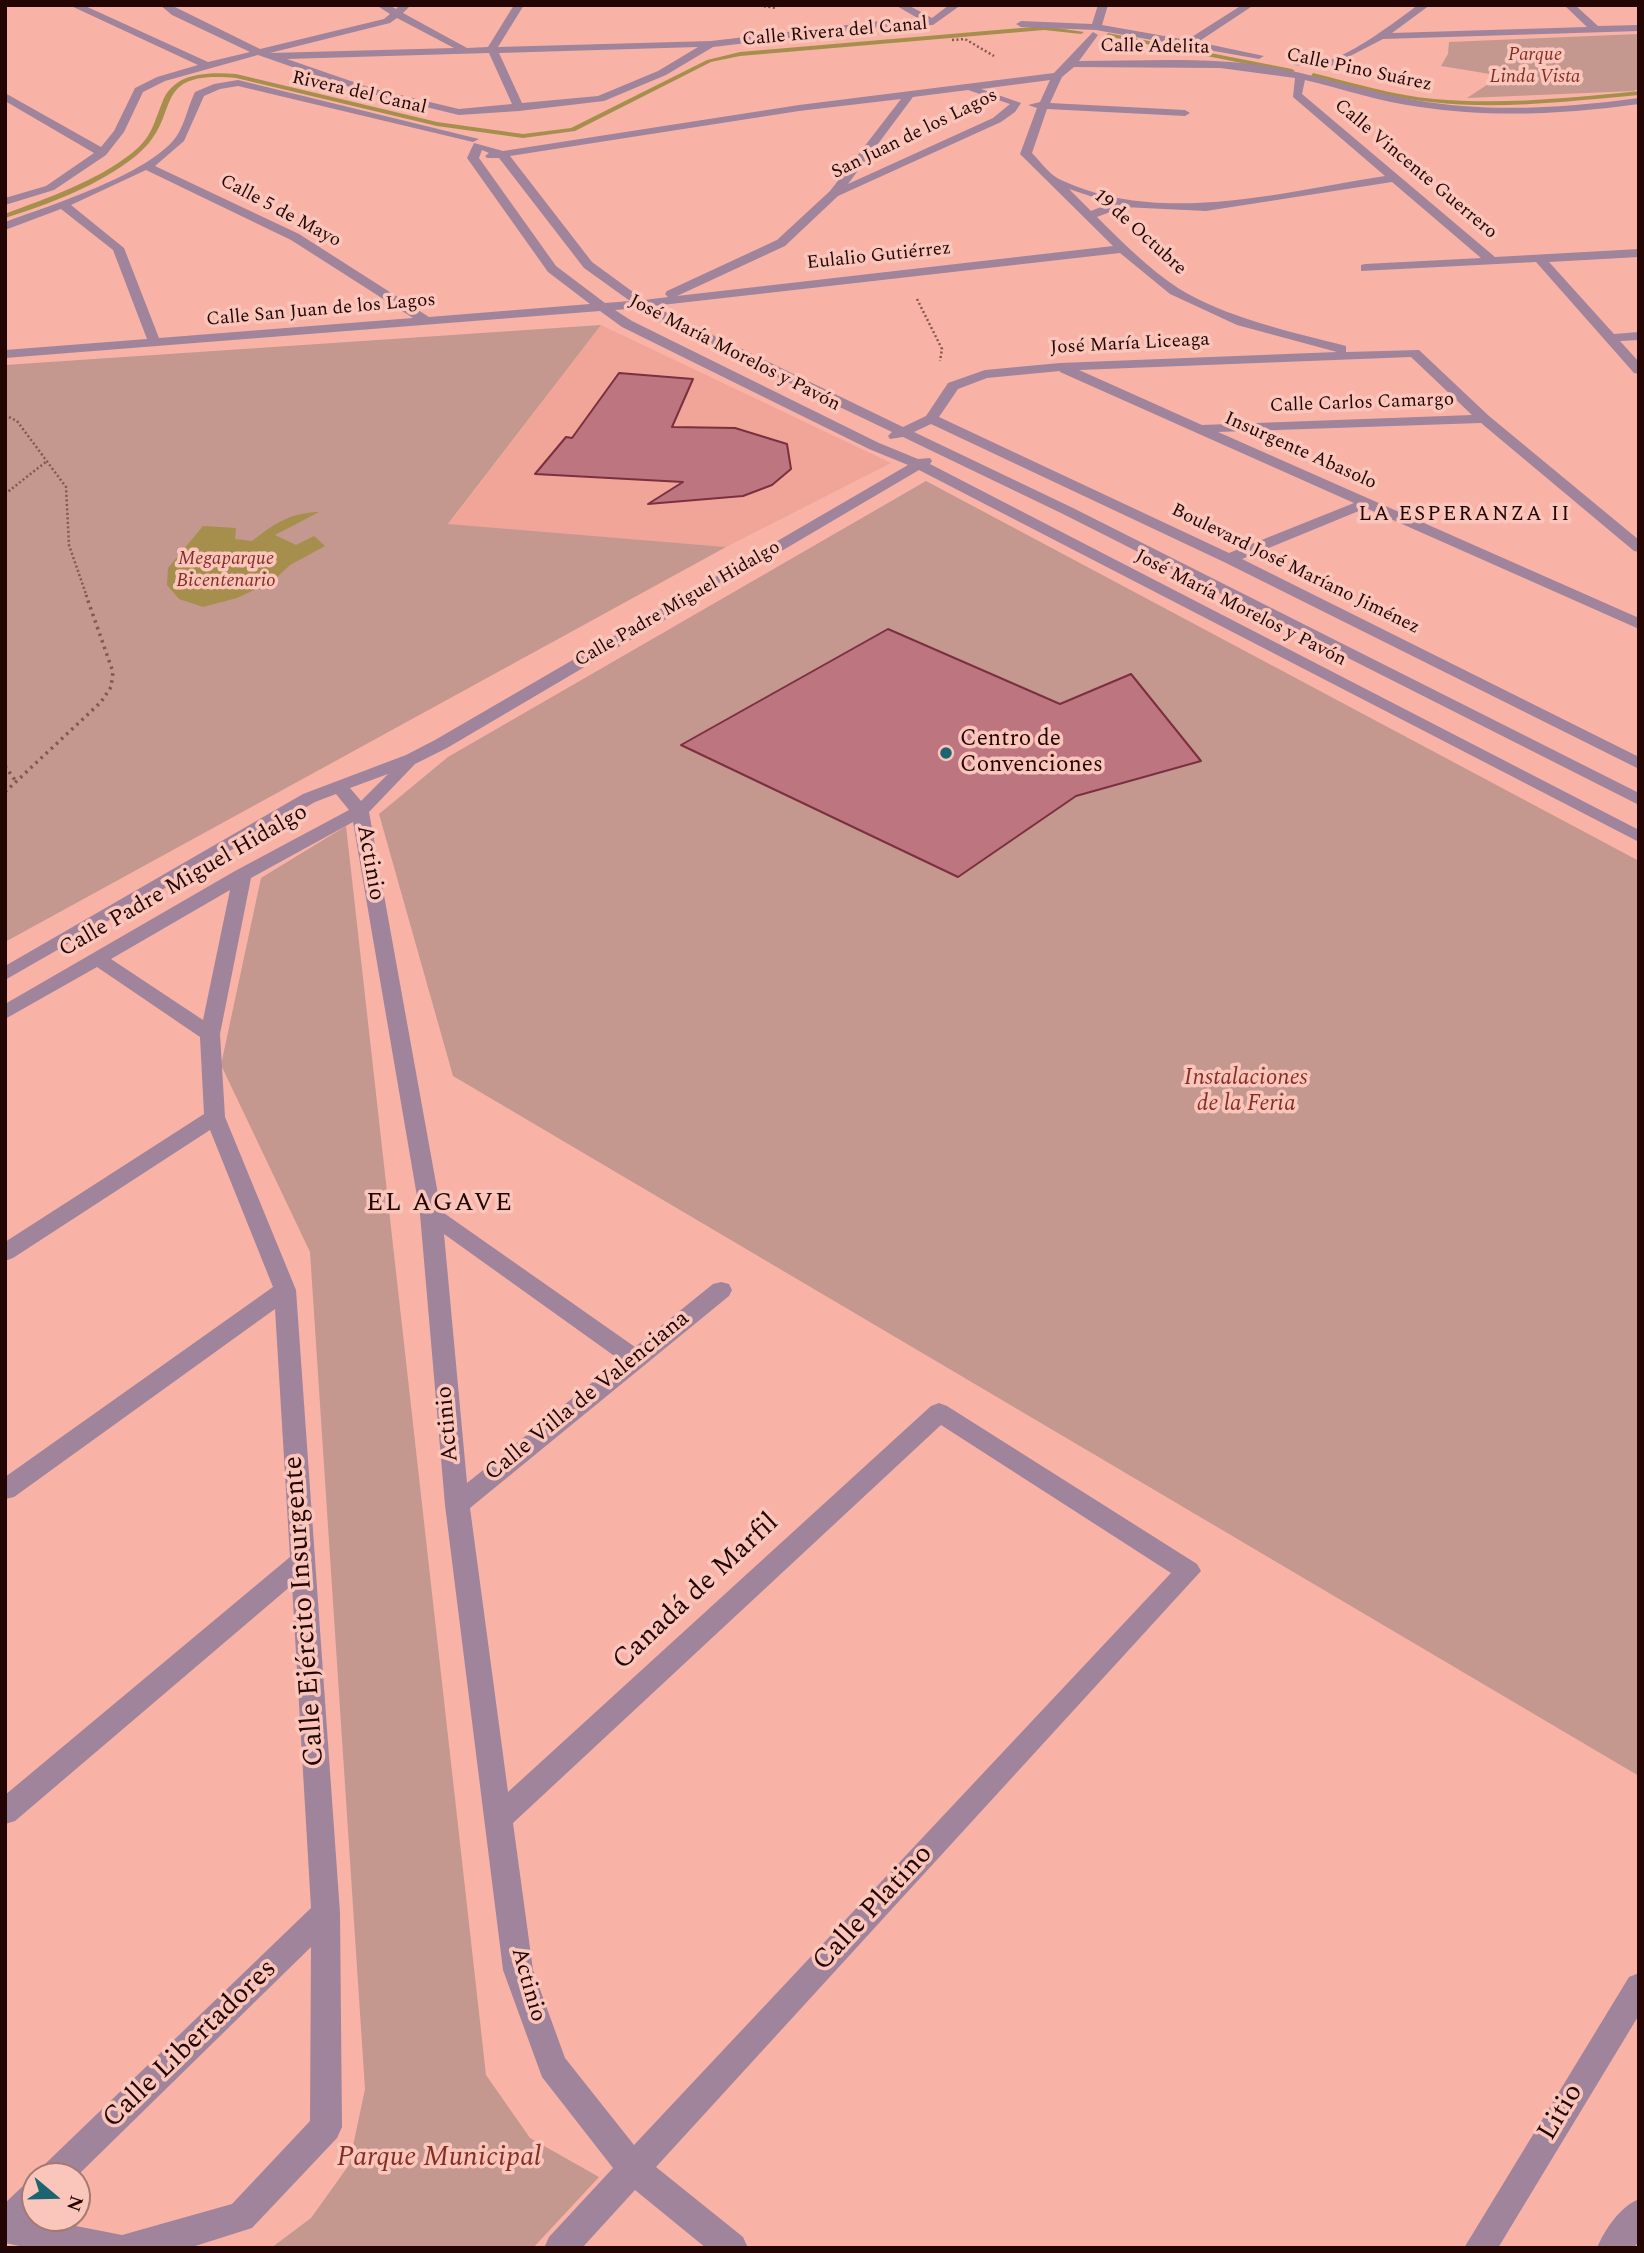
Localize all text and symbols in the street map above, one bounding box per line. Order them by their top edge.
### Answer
street label: Calle Rivera del Canal [742,14,928,52]
street label: Calle Adelita [1100,36,1210,60]
street label: Calle Pino Suárez [1284,44,1434,98]
park label: Parque Linda Vista [1490,45,1580,89]
street label: Rivera del Canal [289,67,429,121]
street label: San Juan de los Lagos [828,85,1002,185]
street label: Calle Vincente Guerrero [1329,95,1501,245]
street label: Calle 5 de Mayo [216,171,344,253]
street label: 19 de Octubre [1088,185,1190,281]
street label: Eulalio Gutiérrez [806,238,952,276]
street label: Calle San Juan de los Lagos [206,290,436,332]
street label: José María Morelos y Pavón [625,291,843,417]
street label: José María Liceaga [1050,329,1210,361]
street label: Calle Carlos Camargo [1270,389,1454,419]
street label: Insurgente Abasolo [1220,408,1380,496]
street label: Boulevard José Maríano Jiménez [1167,500,1423,640]
district label: LA ESPERANZA II [1360,503,1570,529]
street label: Calle Padre Miguel Hidalgo [571,537,785,673]
street label: José María Morelos y Pavón [1131,546,1349,672]
park label: Megaparque Bicentenario [176,549,276,593]
place label: Centro de Convenciones [960,726,1103,780]
marker: Centro de Convenciones [938,745,954,761]
street label: Calle Padre Miguel Hidalgo [55,799,313,965]
street label: Actinio [349,823,389,903]
park label: Instalaciones de la Feria [1184,1065,1308,1119]
district label: EL AGAVE [367,1189,513,1221]
street label: Calle Villa de Valenciana [480,1306,696,1488]
street label: Actinio [432,1385,466,1463]
street label: Calle Ejército Insurgente [278,1455,334,1767]
street label: Canadá de Marfil [607,1507,787,1679]
street label: Calle Platino [807,1839,941,1979]
street label: Actinio [503,1945,551,2025]
street label: Calle Libertadores [97,1953,285,2137]
street label: Litio [1532,2079,1592,2147]
park label: Parque Municipal [337,2143,541,2177]
north arrow [21,2162,91,2232]
text: N [58,2191,91,2215]

